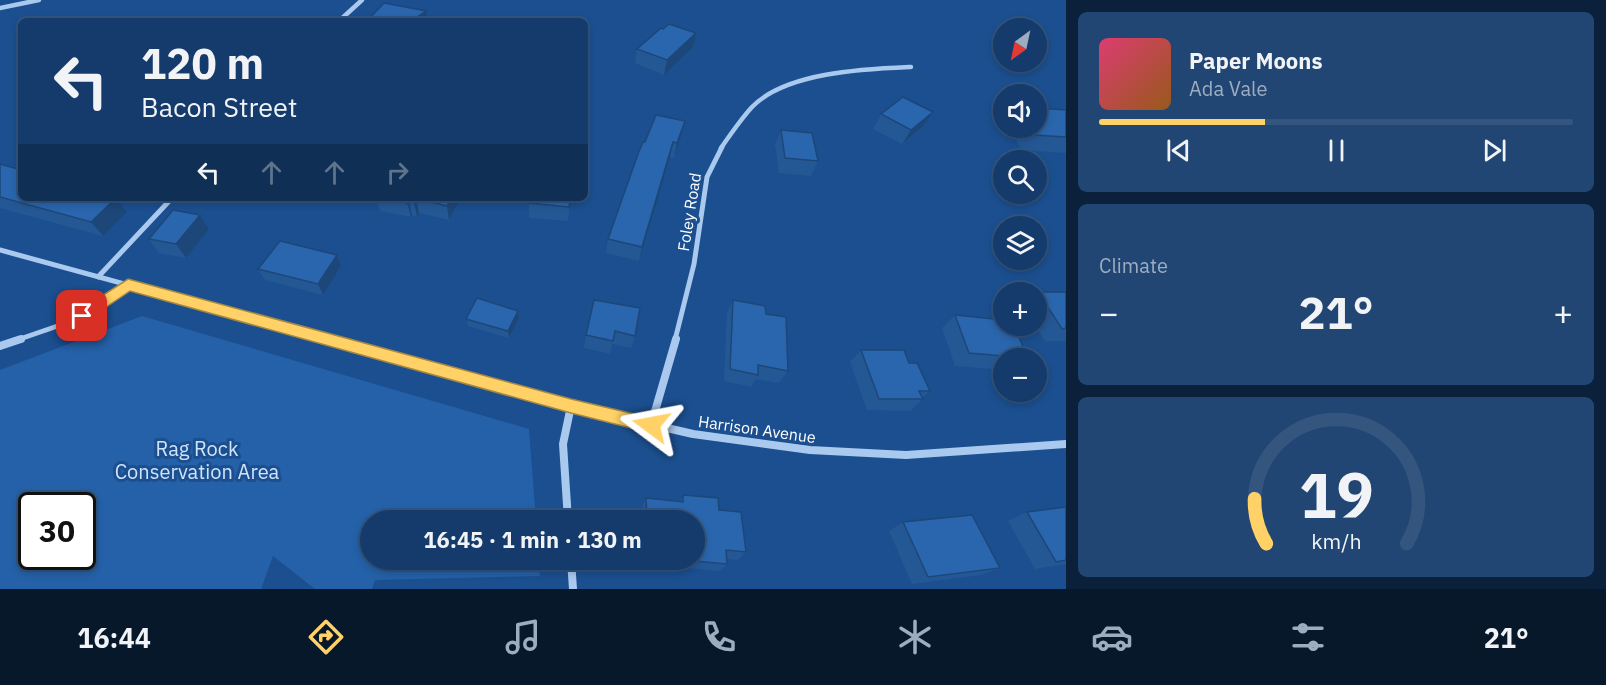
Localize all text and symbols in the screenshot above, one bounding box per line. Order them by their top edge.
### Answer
north arrow [993,18,1047,72]
map controls [993,18,1047,402]
text: 120 m [141,36,264,91]
icon: left [42,42,120,120]
text: Paper Moons [1189,46,1322,75]
text: Ada Vale [1189,75,1268,102]
button: sound [993,84,1047,138]
text: Bacon Street [141,89,297,124]
icon: previous [1162,134,1195,167]
icon: pause [1320,134,1353,167]
icon: next [1478,134,1511,167]
button: search [993,150,1047,204]
icon: left [192,156,225,189]
icon: ahead [255,156,288,189]
icon: ahead [318,156,351,189]
icon: right [381,156,414,189]
street label: Foley Road [673,171,705,253]
button: layers [993,216,1047,270]
text: Climate [1099,252,1168,279]
button: + [993,282,1047,336]
text: 21° [1298,283,1374,341]
pin [56,290,107,341]
text: − [1099,291,1119,334]
text: + [1553,291,1573,334]
icon: arrive [65,299,98,332]
button: − [993,348,1047,402]
position arrow [619,393,683,457]
street label: Harrison Avenue [697,411,817,447]
park label: Rag Rock Conservation Area [115,435,280,485]
text: 19 [1299,454,1373,535]
speed limit sign: 30 [18,492,96,570]
text: 16:45 · 1 min · 130 m [423,525,642,554]
text: km/h [1311,527,1361,555]
icon: directions [305,616,347,658]
icon: music [502,616,544,658]
icon: phone [698,616,740,658]
icon: climate [894,616,936,658]
icon: car [1091,616,1133,658]
icon: filters [1287,616,1329,658]
text: 16:44 [77,620,151,655]
text: 21° [1484,620,1529,655]

